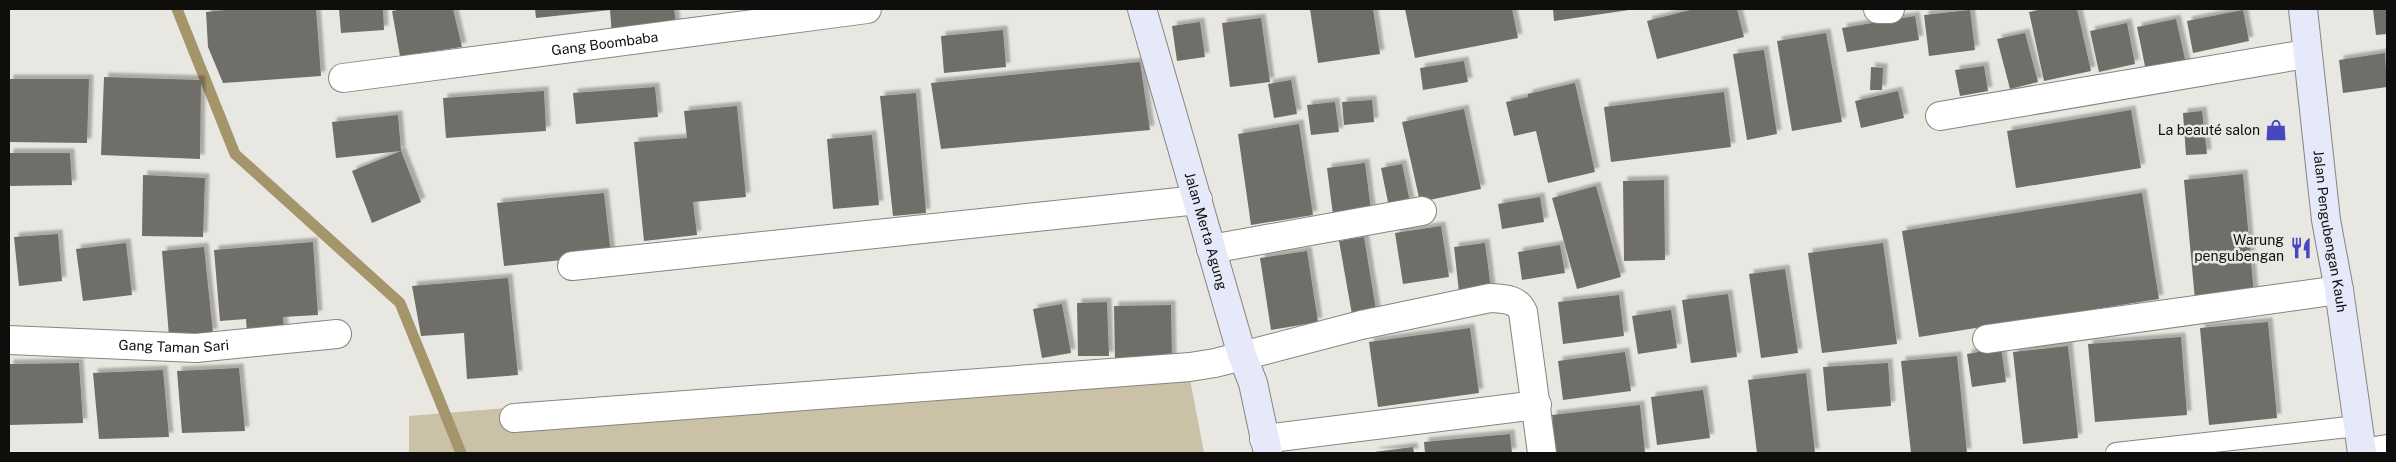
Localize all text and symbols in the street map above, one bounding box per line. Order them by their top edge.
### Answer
street label: Gang Boombaba [550,29,659,58]
shop icon: La beauté salon [2263,117,2289,143]
place label: La beauté salon [2158,122,2260,138]
street label: Jalan Pengubengan Kauh [2310,149,2350,313]
street label: Jalan Merta Agung [1182,170,1231,292]
place label: Warung pengubengan [2194,232,2284,264]
restaurant icon: Warung pengubengan [2288,235,2314,261]
street label: Gang Taman Sari [118,337,230,356]

